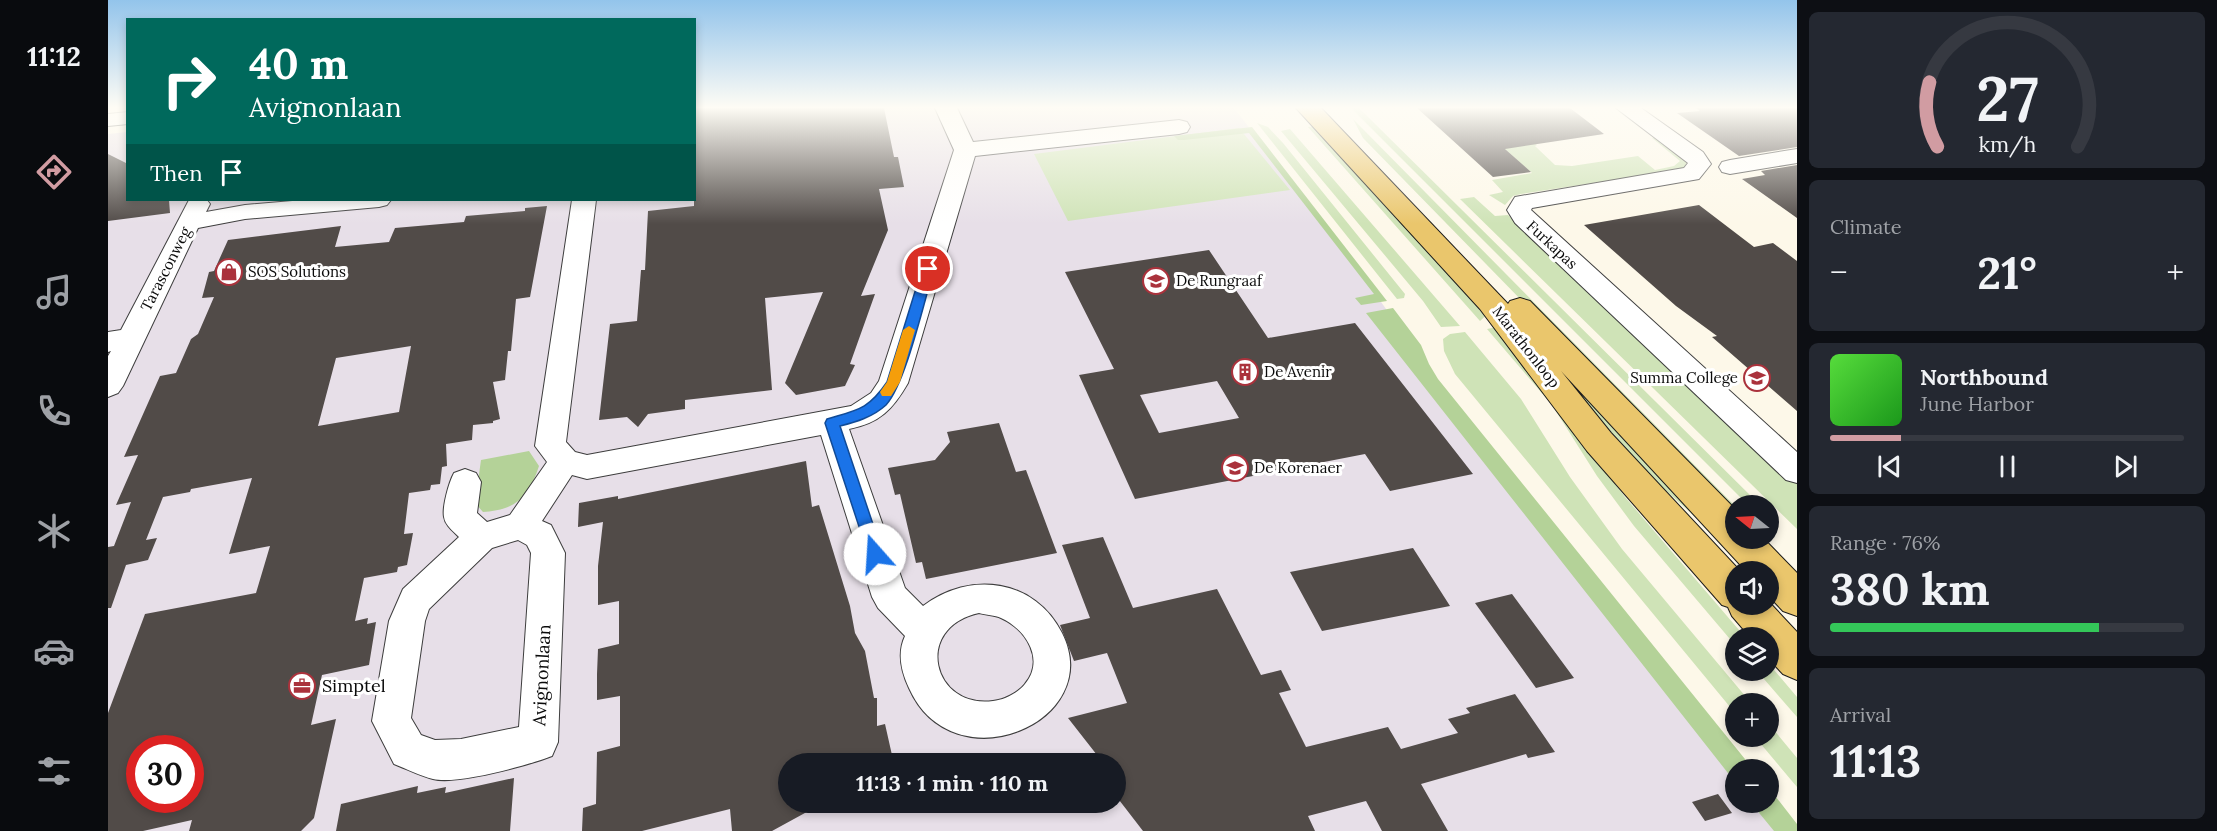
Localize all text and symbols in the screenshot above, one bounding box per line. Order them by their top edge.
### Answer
text: 40 m [249,37,348,91]
text: 11:12 [27,39,81,73]
icon: right [150,42,228,120]
text: 27 [1976,58,2038,138]
text: Avignonlaan [249,90,402,124]
text: km/h [1978,130,2036,158]
icon: directions [33,151,75,193]
icon: arrive [215,156,248,189]
text: Then [150,159,203,187]
text: Climate [1830,214,1902,239]
street label: Furkapas [1523,216,1582,273]
street label: Tarasconweg [136,223,195,314]
pin [902,243,953,294]
text: 21° [1977,244,2037,301]
text: − [1830,251,1848,293]
text: + [2166,251,2184,293]
icon: arrive [911,252,944,285]
shop icon: SOS Solutions [214,257,244,287]
place label: SOS Solutions [248,262,346,281]
school or university icon: De Rungraaf [1141,266,1171,296]
icon: music [33,271,75,313]
place label: De Rungraaf [1176,271,1263,290]
street label: Marathonloop [1488,302,1564,391]
building icon: De Avenir [1230,357,1260,387]
place label: De Avenir [1264,362,1332,381]
school or university icon: Summa College [1742,363,1772,393]
text: Northbound [1920,363,2048,391]
place label: Summa College [1630,368,1738,387]
icon: phone [33,390,75,432]
text: June Harbor [1920,391,2034,416]
icon: previous [1873,450,1906,483]
icon: pause [1991,450,2024,483]
icon: next [2109,450,2142,483]
school or university icon: De Korenaer [1220,453,1250,483]
place label: De Korenaer [1254,458,1343,477]
north arrow [1725,495,1779,549]
map controls [1725,495,1779,813]
icon: climate [33,510,75,552]
position arrow [843,522,907,586]
text: Range · 76% [1830,530,1941,555]
text: 380 km [1830,560,1990,617]
button: sound [1725,561,1779,615]
street label: Avignonlaan [527,623,556,727]
button: layers [1725,627,1779,681]
icon: car [33,630,75,672]
office icon: Simptel [287,671,317,701]
place label: Simptel [322,674,386,697]
button: + [1725,693,1779,747]
text: Arrival [1830,702,1891,727]
text: 11:13 [1830,732,1921,789]
speed limit sign: 30 [126,735,204,813]
icon: filters [33,750,75,792]
button: − [1725,759,1779,813]
text: 11:13 · 1 min · 110 m [856,769,1048,797]

